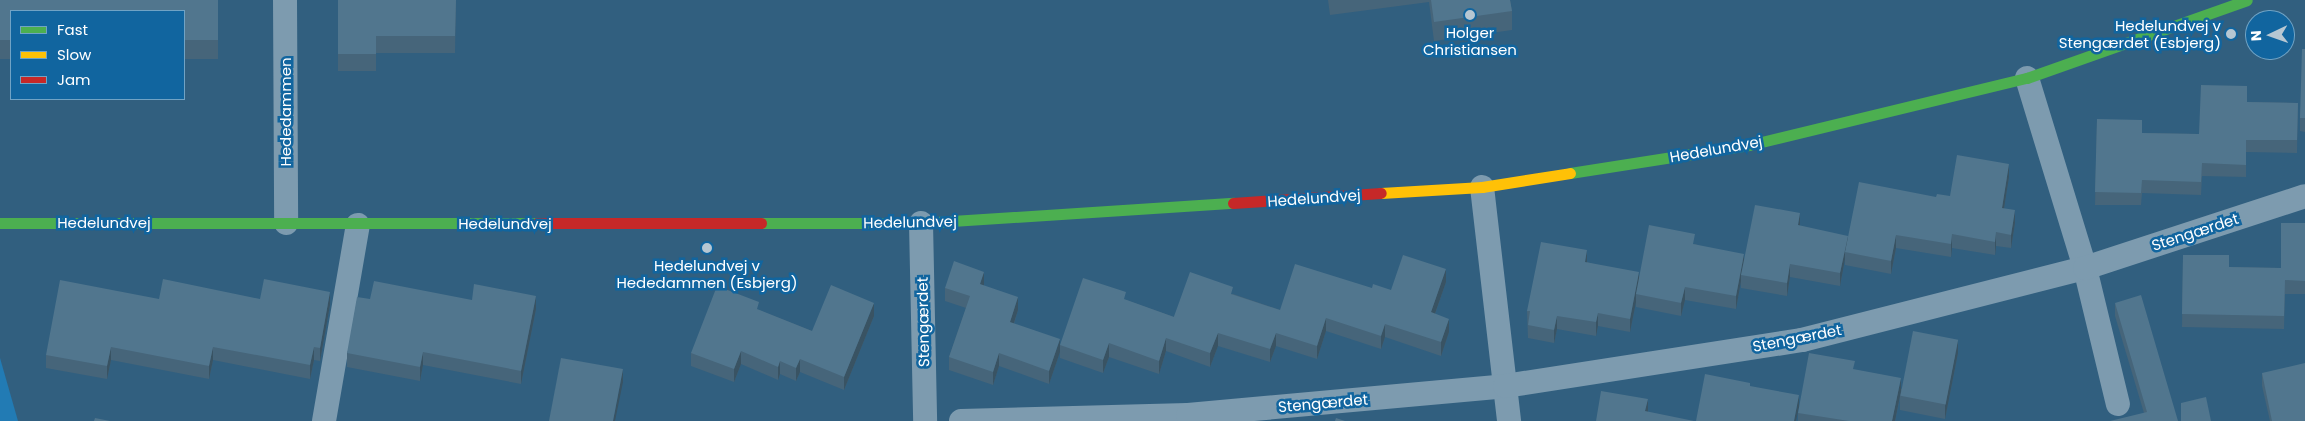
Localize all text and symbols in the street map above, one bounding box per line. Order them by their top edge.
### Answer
marker: Holger Christiansen [1464,9,1476,21]
legend [10,10,185,100]
north arrow [2245,10,2295,60]
place label: Hedelundvej v Stengærdet (Esbjerg) [2059,16,2221,51]
text: Fast [57,19,88,40]
place label: Holger Christiansen [1423,23,1517,58]
marker: Hedelundvej v Stengærdet (Esbjerg) [2225,28,2237,40]
text: N [2246,30,2266,42]
text: Slow [57,44,91,65]
street label: Hededammen [277,57,295,167]
text: Jam [57,69,91,90]
street label: Hedelundvej [1668,132,1764,166]
street label: Hedelundvej [1267,186,1361,210]
street label: Stengærdet [2149,209,2241,255]
street label: Hedelundvej [863,212,957,232]
street label: Hedelundvej [57,214,151,232]
street label: Hedelundvej [458,215,552,233]
marker: Hedelundvej v Hededammen (Esbjerg) [701,242,713,254]
place label: Hedelundvej v Hededammen (Esbjerg) [616,256,798,291]
street label: Stengærdet [913,277,933,367]
street label: Stengærdet [1751,321,1843,355]
street label: Stengærdet [1277,390,1369,416]

